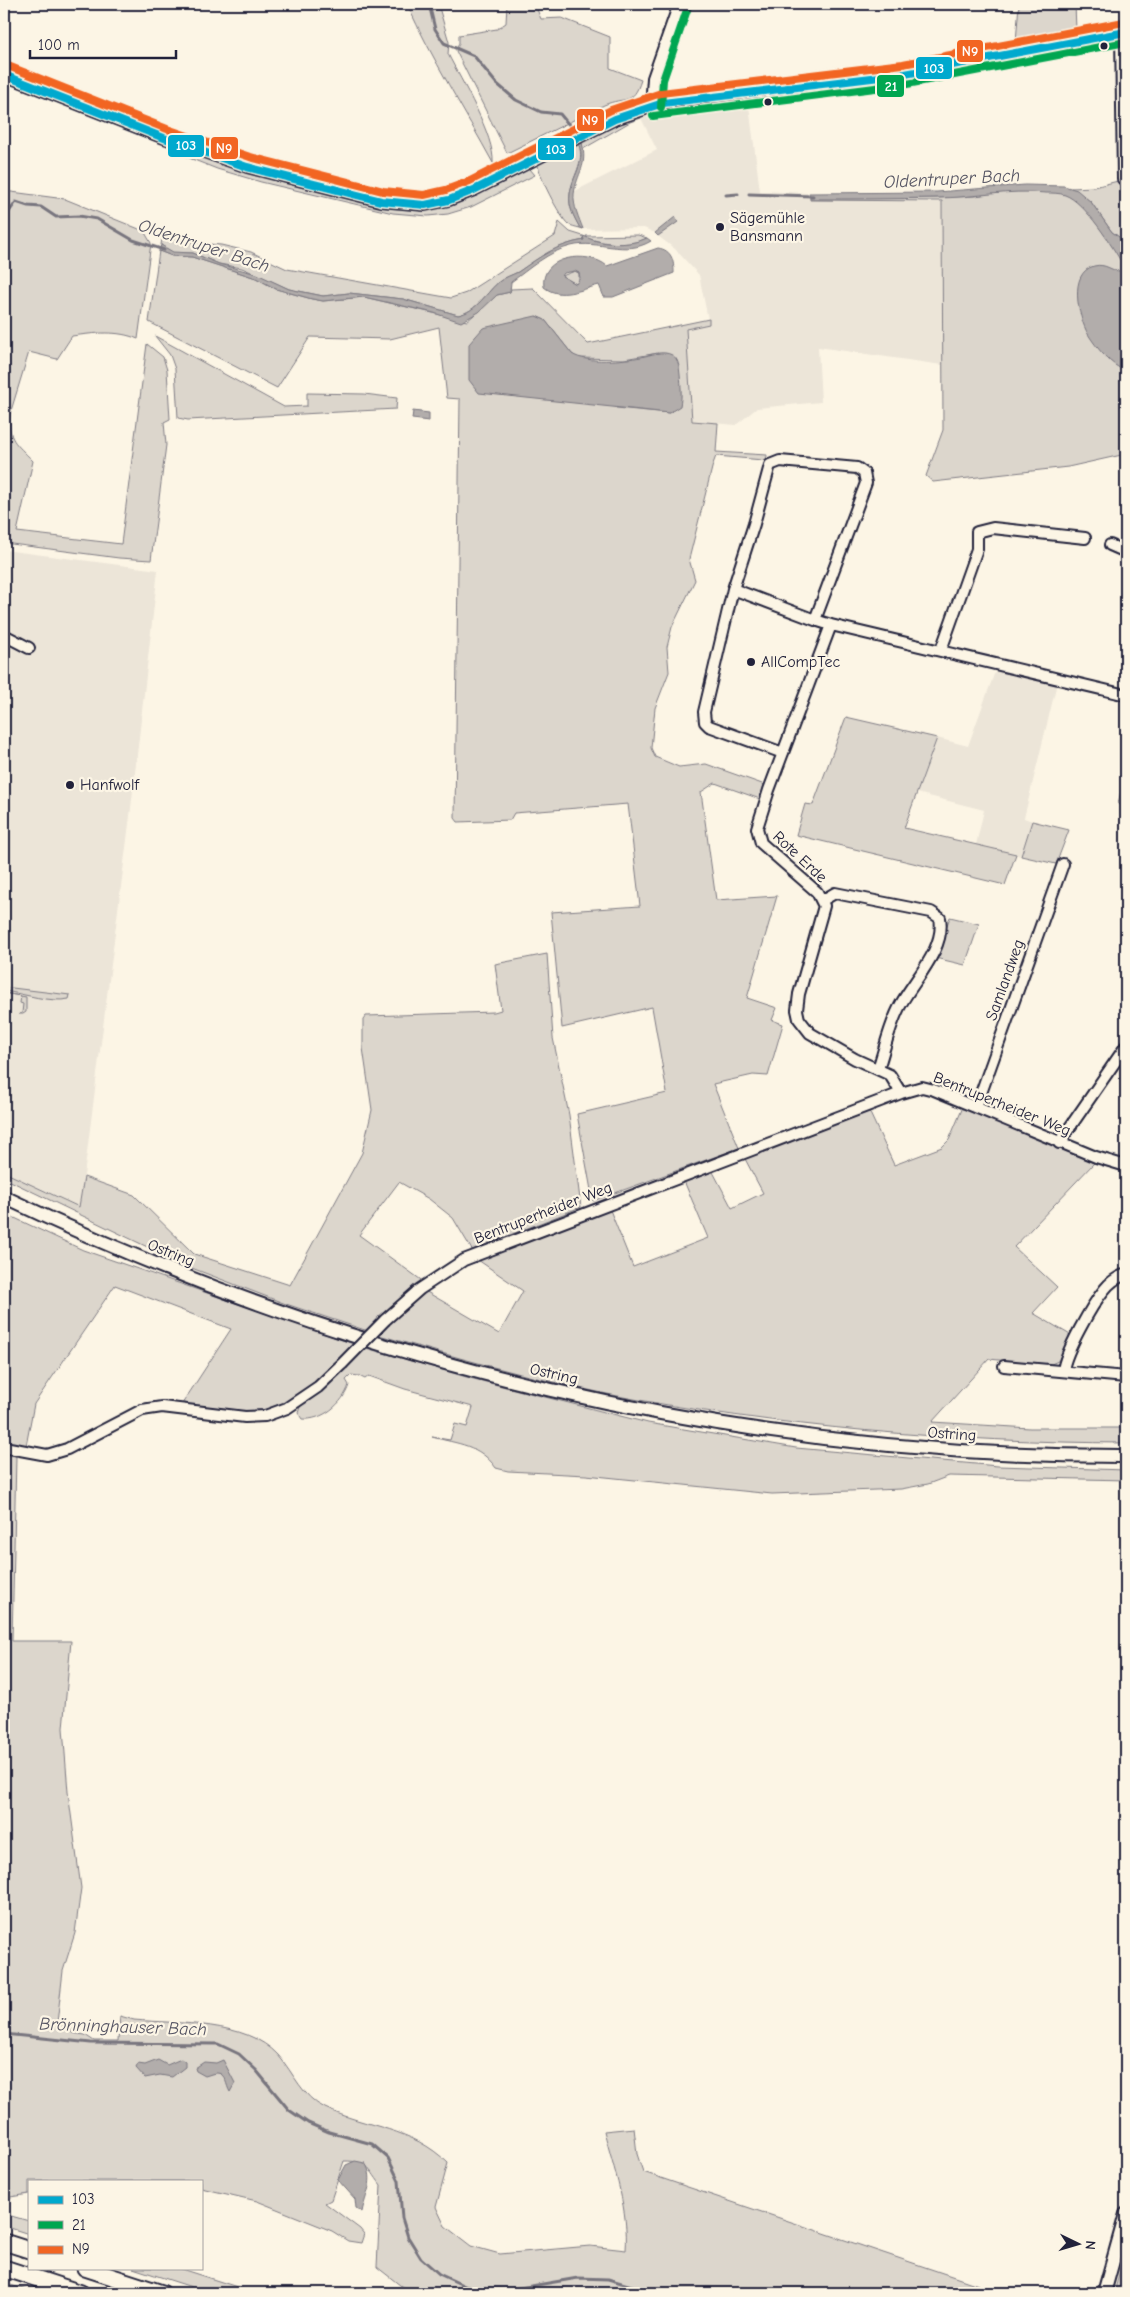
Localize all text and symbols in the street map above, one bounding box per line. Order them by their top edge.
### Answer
scale bar [30,28,176,60]
text: 100 m [38,36,80,54]
line badge: N9 [956,39,984,63]
unlabelled marker [1099,41,1109,51]
text: N9 [962,43,978,60]
line badge: 103 [915,56,953,80]
text: 103 [924,60,944,77]
line badge: 21 [876,74,905,98]
text: 21 [885,78,897,95]
unlabelled marker [763,97,773,107]
line badge: N9 [576,108,605,132]
text: N9 [582,112,598,129]
line badge: 103 [167,134,205,158]
line badge: N9 [210,136,239,160]
text: 103 [176,137,196,154]
line badge: 103 [537,137,575,161]
text: N9 [216,140,232,157]
text: 103 [546,141,566,158]
water label: Oldentruper Bach [883,165,1021,193]
place label: Sägemühle Bansmann [730,209,805,245]
water label: Oldentruper Bach [136,215,272,277]
marker: Sägemühle Bansmann [714,221,726,233]
place label: AllCompTec [761,653,840,671]
marker: AllCompTec [745,656,757,668]
place label: Hanfwolf [80,776,140,794]
marker: Hanfwolf [64,779,76,791]
street label: Rote Erde [769,828,831,886]
street label: Samlandweg [982,937,1028,1023]
street label: Bentruperheider Weg [931,1068,1073,1140]
street label: Bentruperheider Weg [471,1178,615,1248]
street label: Ostring [145,1236,197,1270]
street label: Ostring [528,1360,580,1388]
street label: Ostring [927,1423,977,1445]
water label: Brönninghauser Bach [39,2014,207,2040]
legend [28,2180,202,2270]
text: 103 [72,2190,95,2208]
text: 21 [72,2216,86,2234]
north arrow [1052,2220,1102,2270]
text: N9 [72,2240,90,2258]
text: N [1082,2240,1099,2250]

